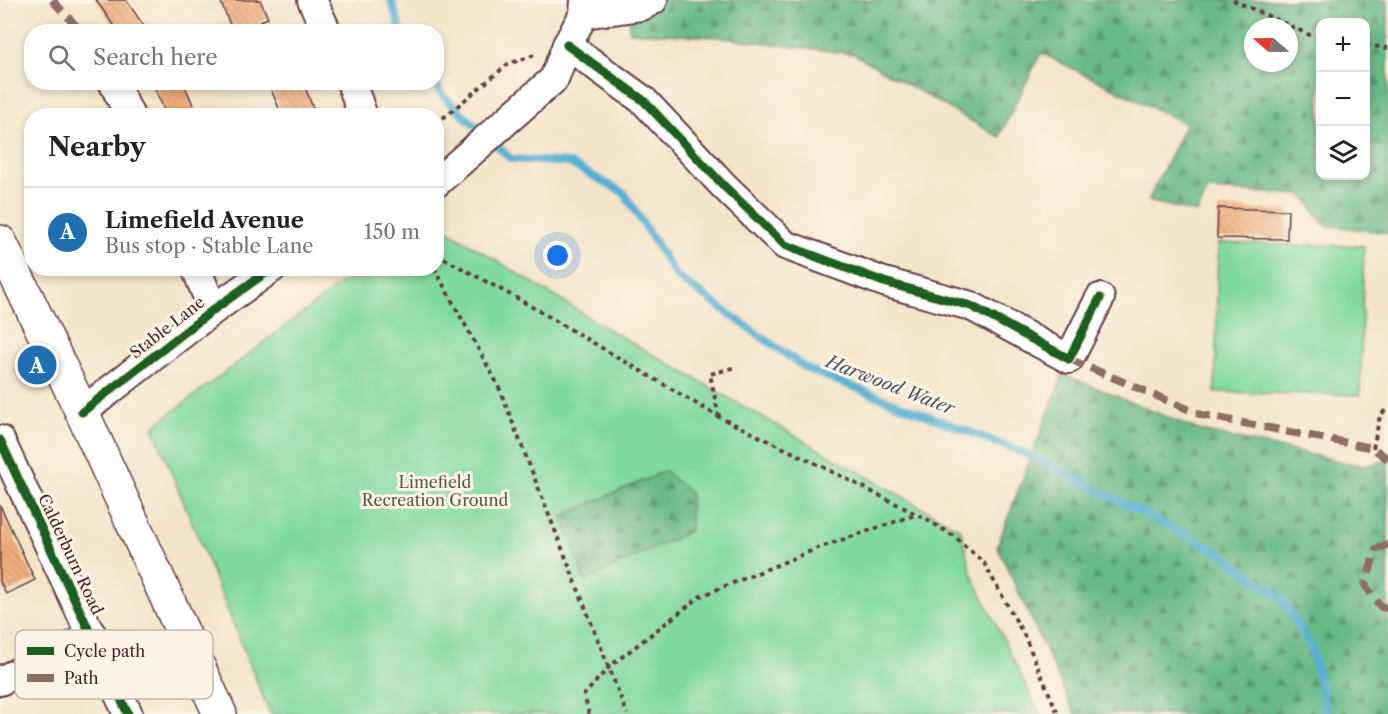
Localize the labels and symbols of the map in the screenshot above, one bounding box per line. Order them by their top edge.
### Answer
north arrow [1244,18,1298,72]
your location [543,241,572,270]
street label: Stable Lane [126,292,208,362]
pin: A [18,342,57,388]
water label: Harwood Water [821,350,959,420]
park label: Limefield Recreation Ground [362,472,508,510]
street label: Calderburn Road [34,490,108,618]
legend [15,630,213,699]
text: Cycle path [64,641,145,661]
text: Path [64,668,98,688]

